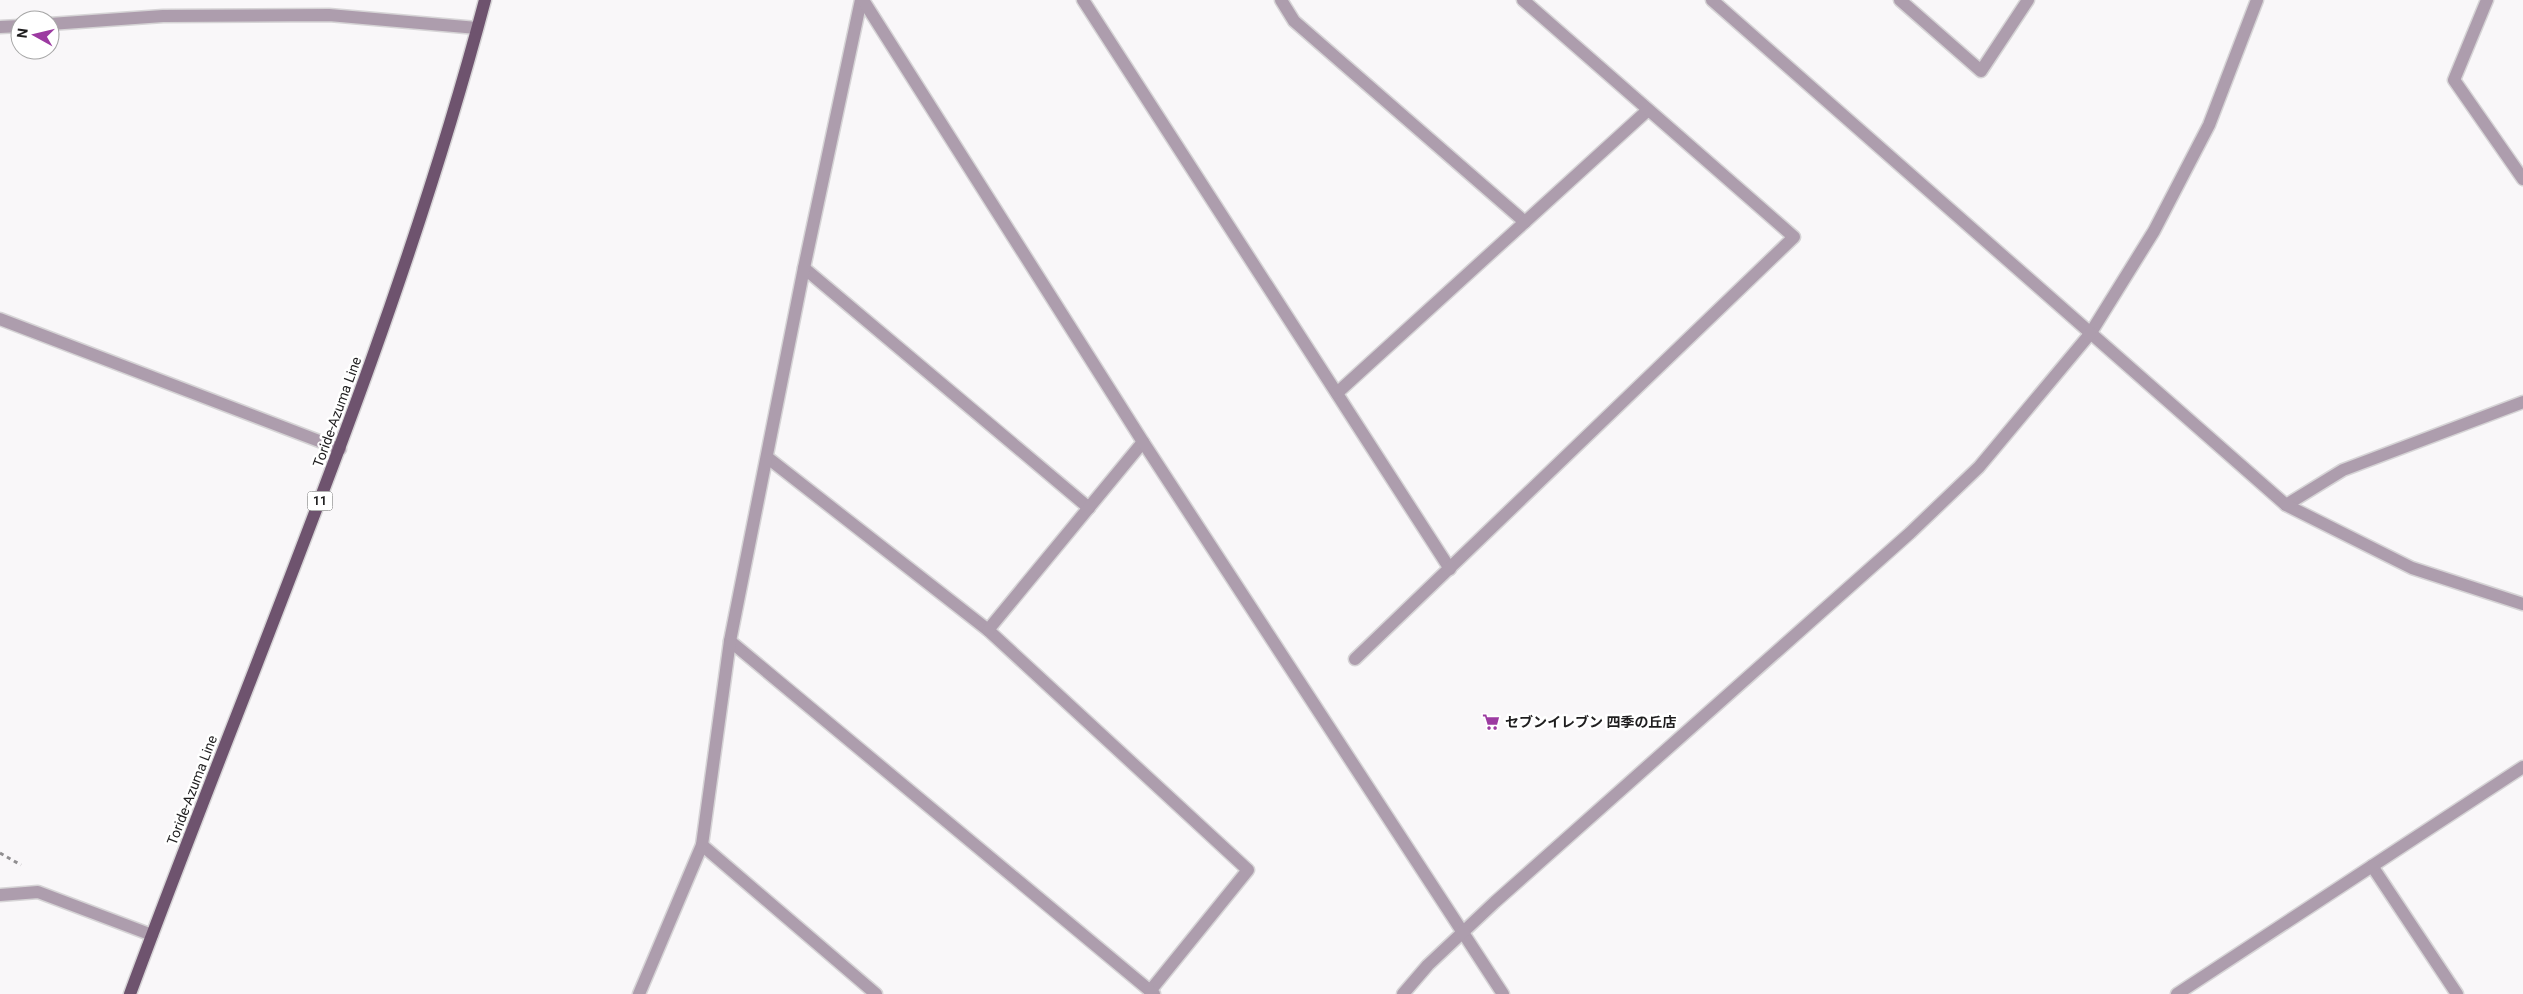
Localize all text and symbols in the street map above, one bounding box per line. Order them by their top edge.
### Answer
north arrow [10,10,60,60]
text: N [14,27,31,39]
street label: Toride-Azuma Line [310,355,364,469]
road number: 11 [308,492,332,511]
supermarket icon: セブンイレブン 四季の丘店 [1481,712,1501,732]
place label: セブンイレブン 四季の丘店 [1505,714,1676,730]
street label: Toride-Azuma Line [164,733,220,847]

